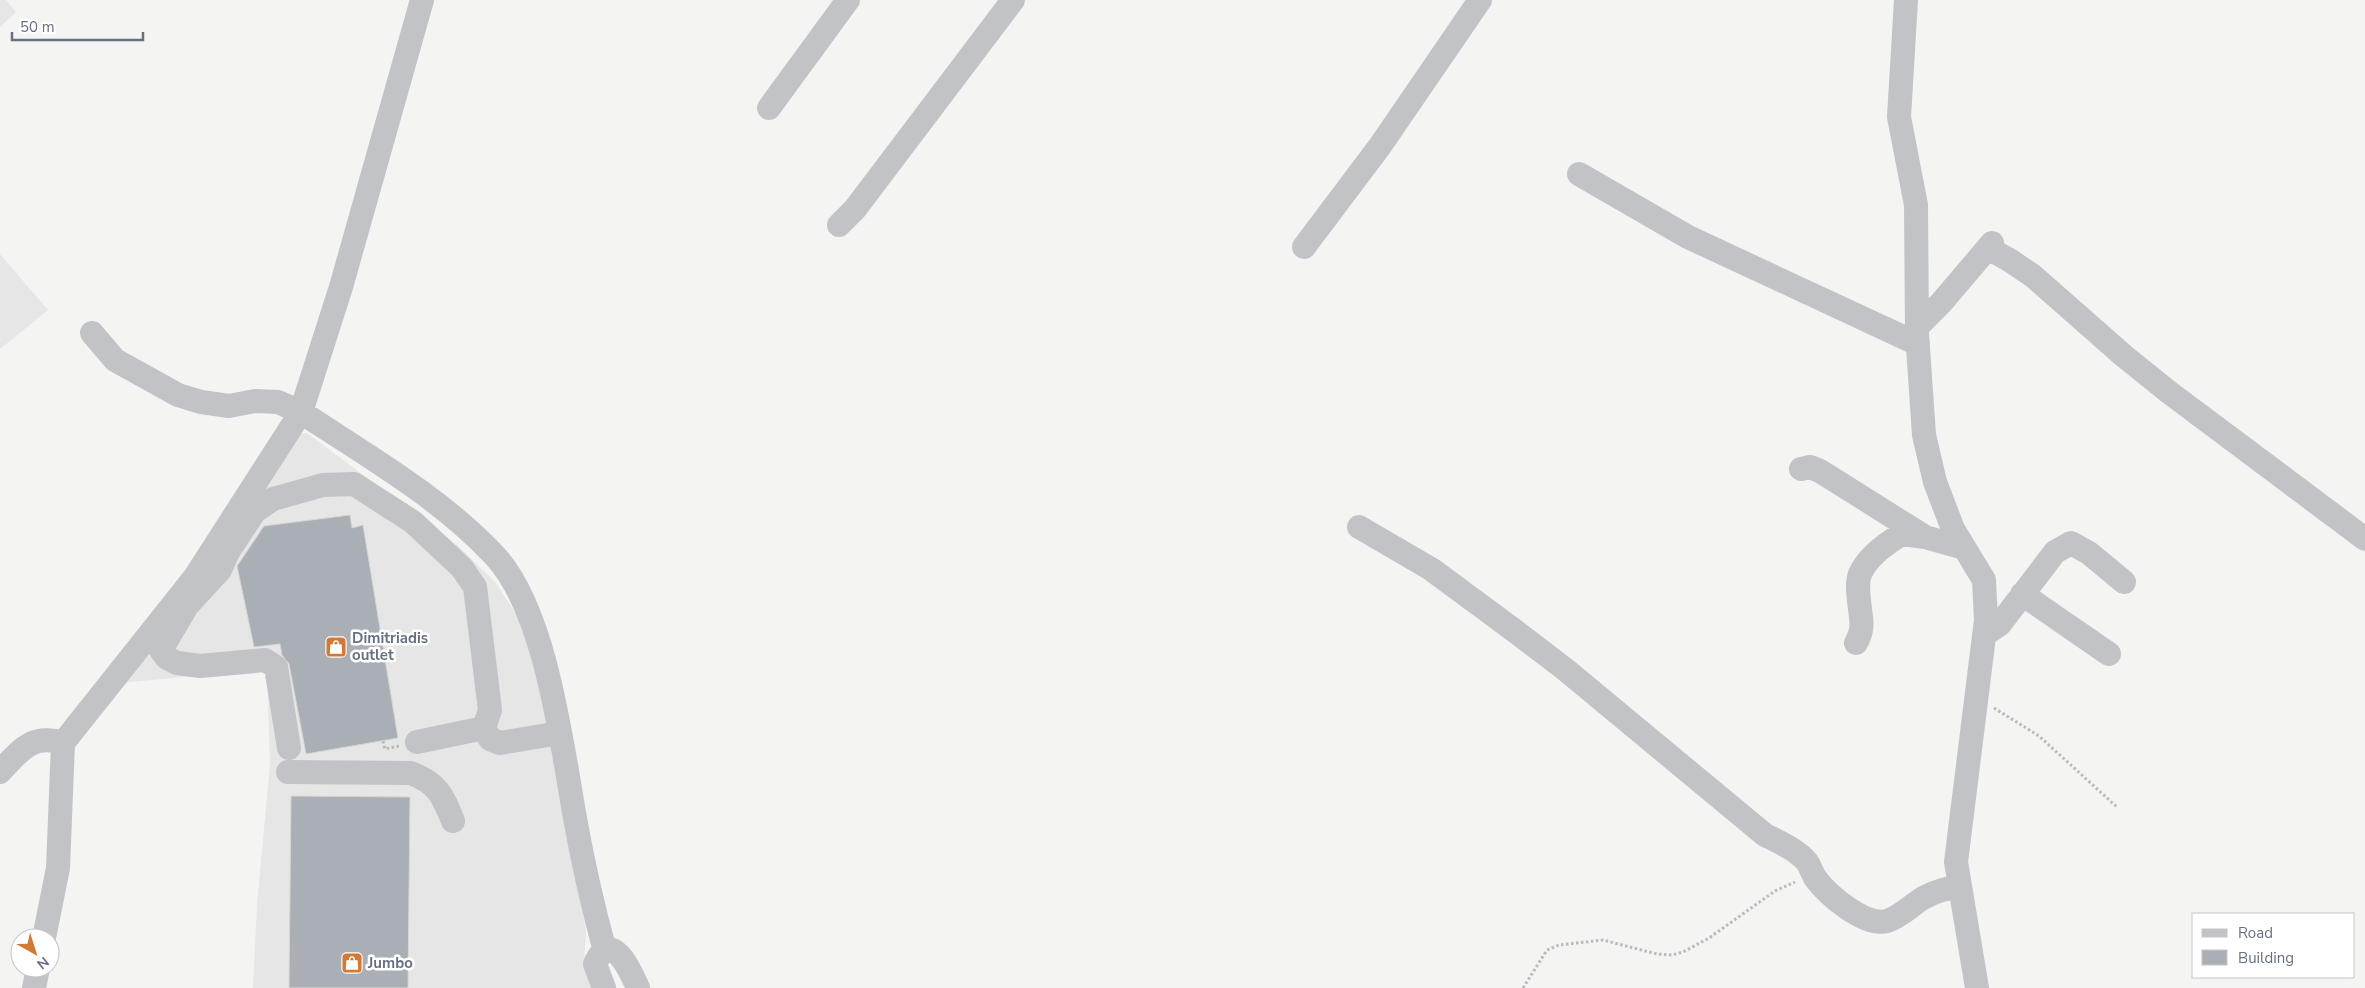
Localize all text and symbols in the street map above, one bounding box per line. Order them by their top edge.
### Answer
scale bar [12,10,144,42]
text: 50 m [20,17,55,37]
place label: Dimitriadis outlet [352,628,428,665]
shop icon: Dimitriadis outlet [324,635,348,659]
legend [2192,913,2355,978]
text: Road [2238,923,2273,943]
north arrow [10,928,60,978]
text: Building [2238,948,2294,968]
shop icon: Jumbo [340,951,364,975]
text: N [33,952,53,973]
place label: Jumbo [367,953,413,973]

